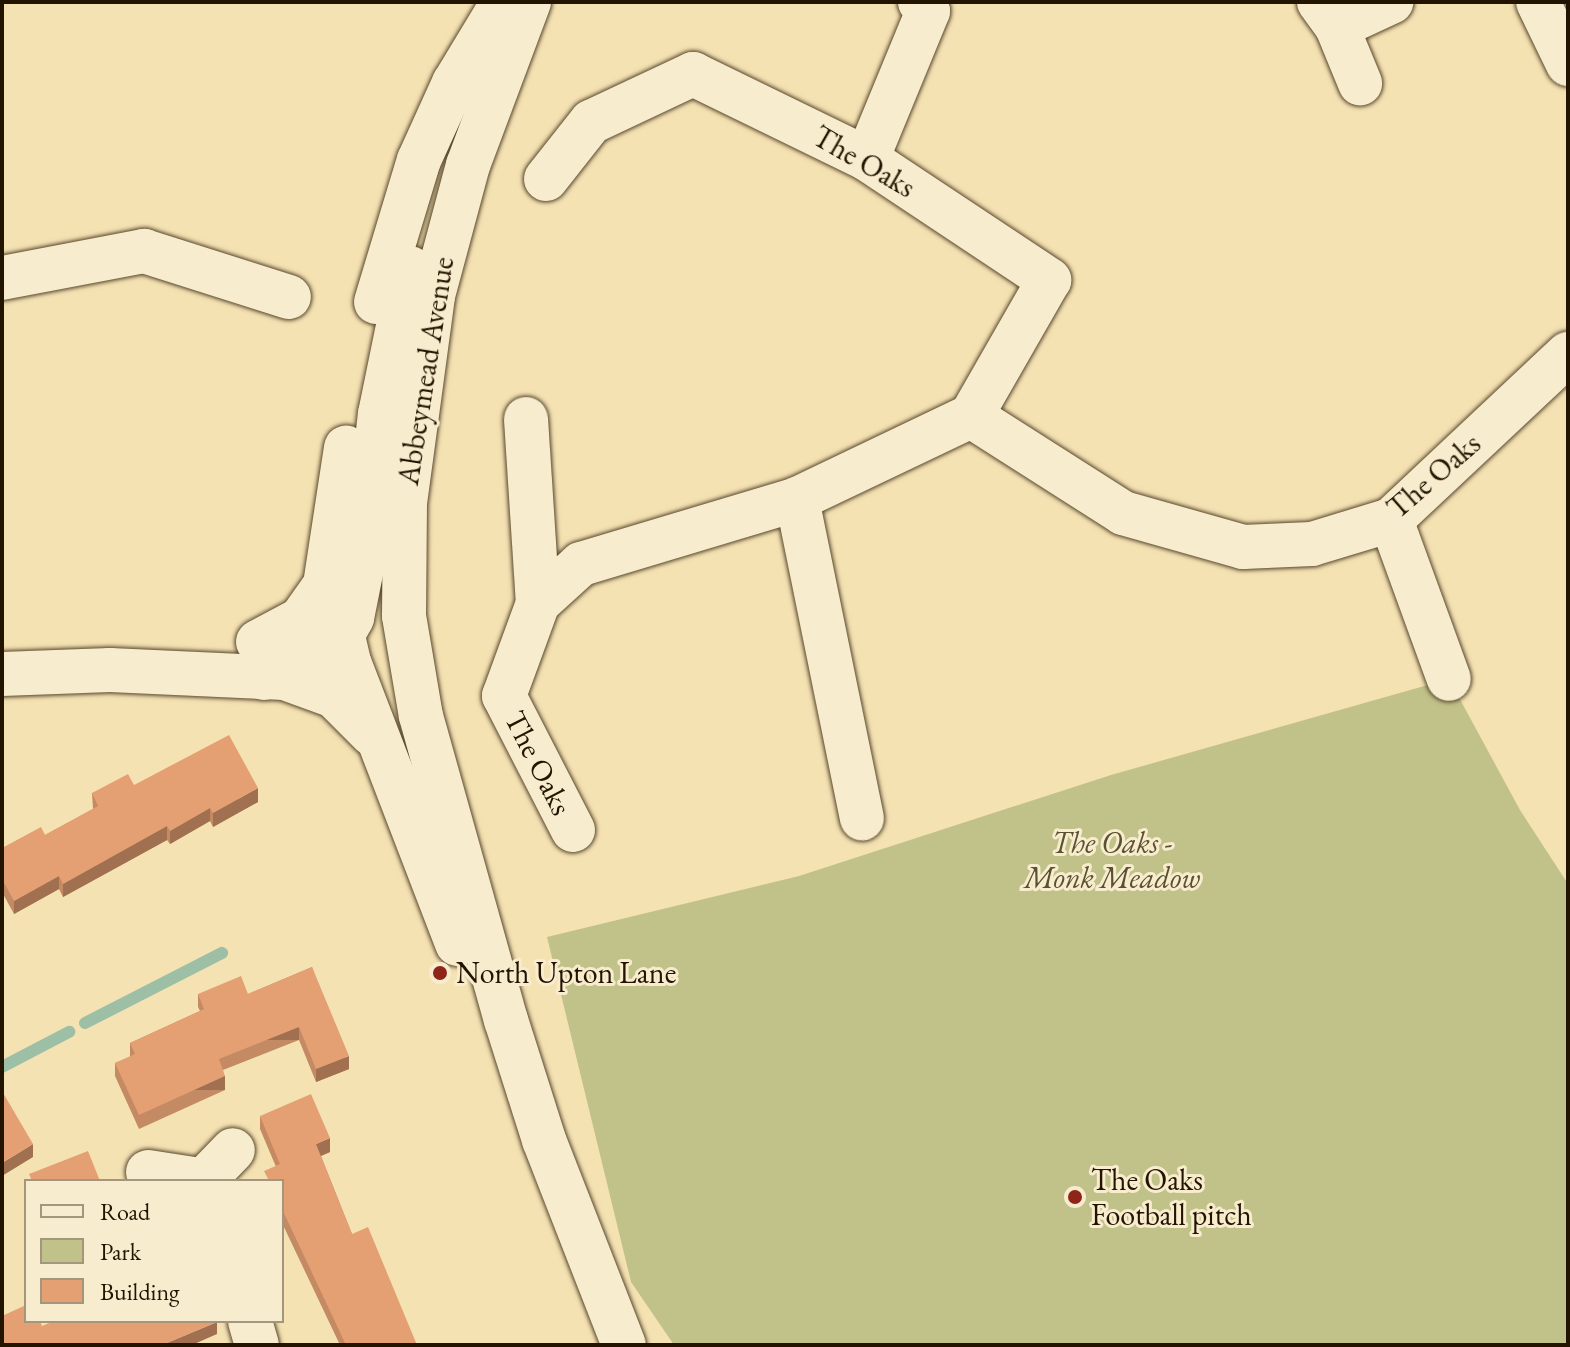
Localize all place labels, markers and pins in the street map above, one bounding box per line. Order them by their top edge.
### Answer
place label: North Upton Lane [456,955,676,991]
marker: North Upton Lane [431,964,449,982]
place label: The Oaks Football pitch [1091,1162,1252,1232]
marker: The Oaks Football pitch [1066,1188,1084,1206]

